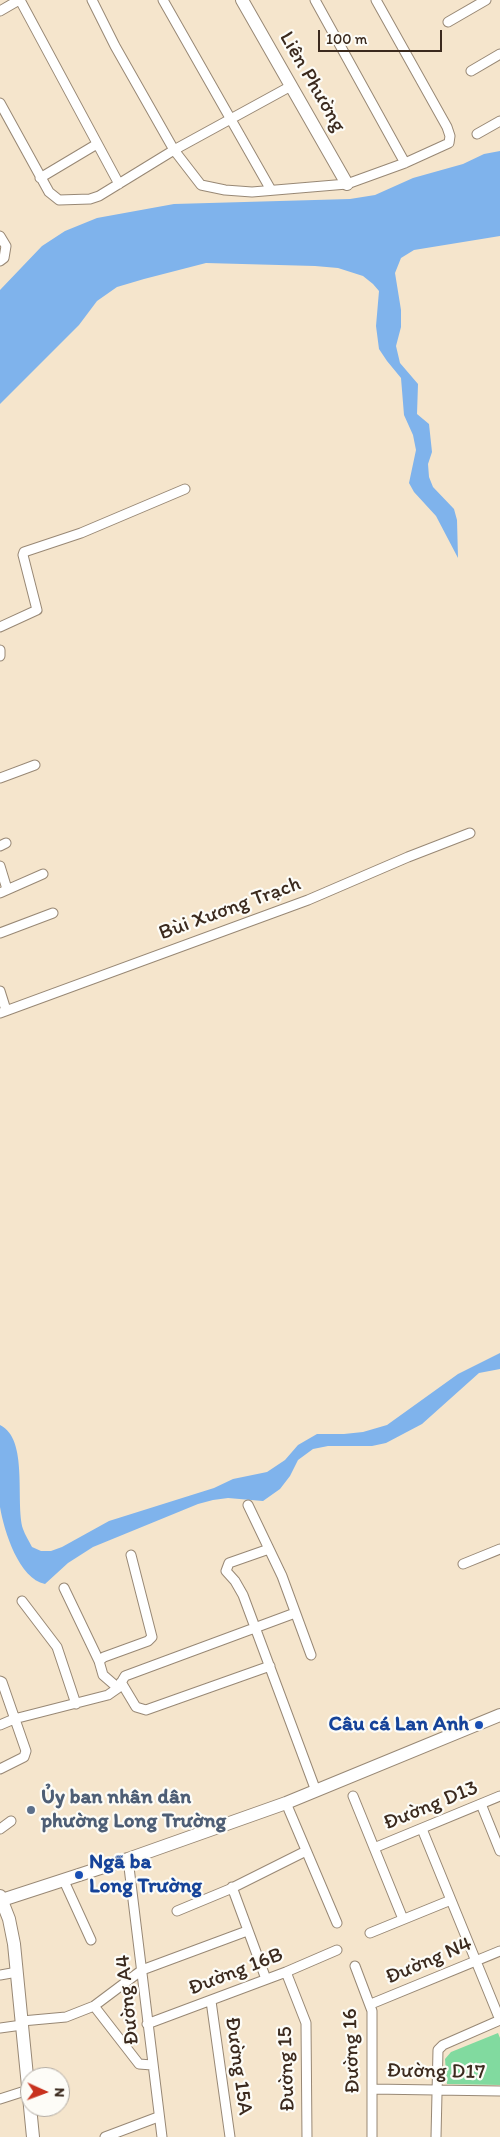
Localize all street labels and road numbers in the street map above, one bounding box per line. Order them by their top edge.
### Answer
street label: Liên Phường [273,27,351,137]
street label: Bùi Xương Trạch [156,872,304,946]
street label: Đường D13 [380,1776,482,1836]
street label: Đường N4 [382,1932,476,1990]
street label: Đường 16B [185,1942,287,2002]
street label: Đường A4 [111,1954,145,2046]
street label: Đường 16 [338,2008,366,2094]
street label: Đường 15A [219,2015,257,2117]
street label: Đường 15 [273,2026,301,2112]
street label: Đường D17 [386,2059,486,2085]

